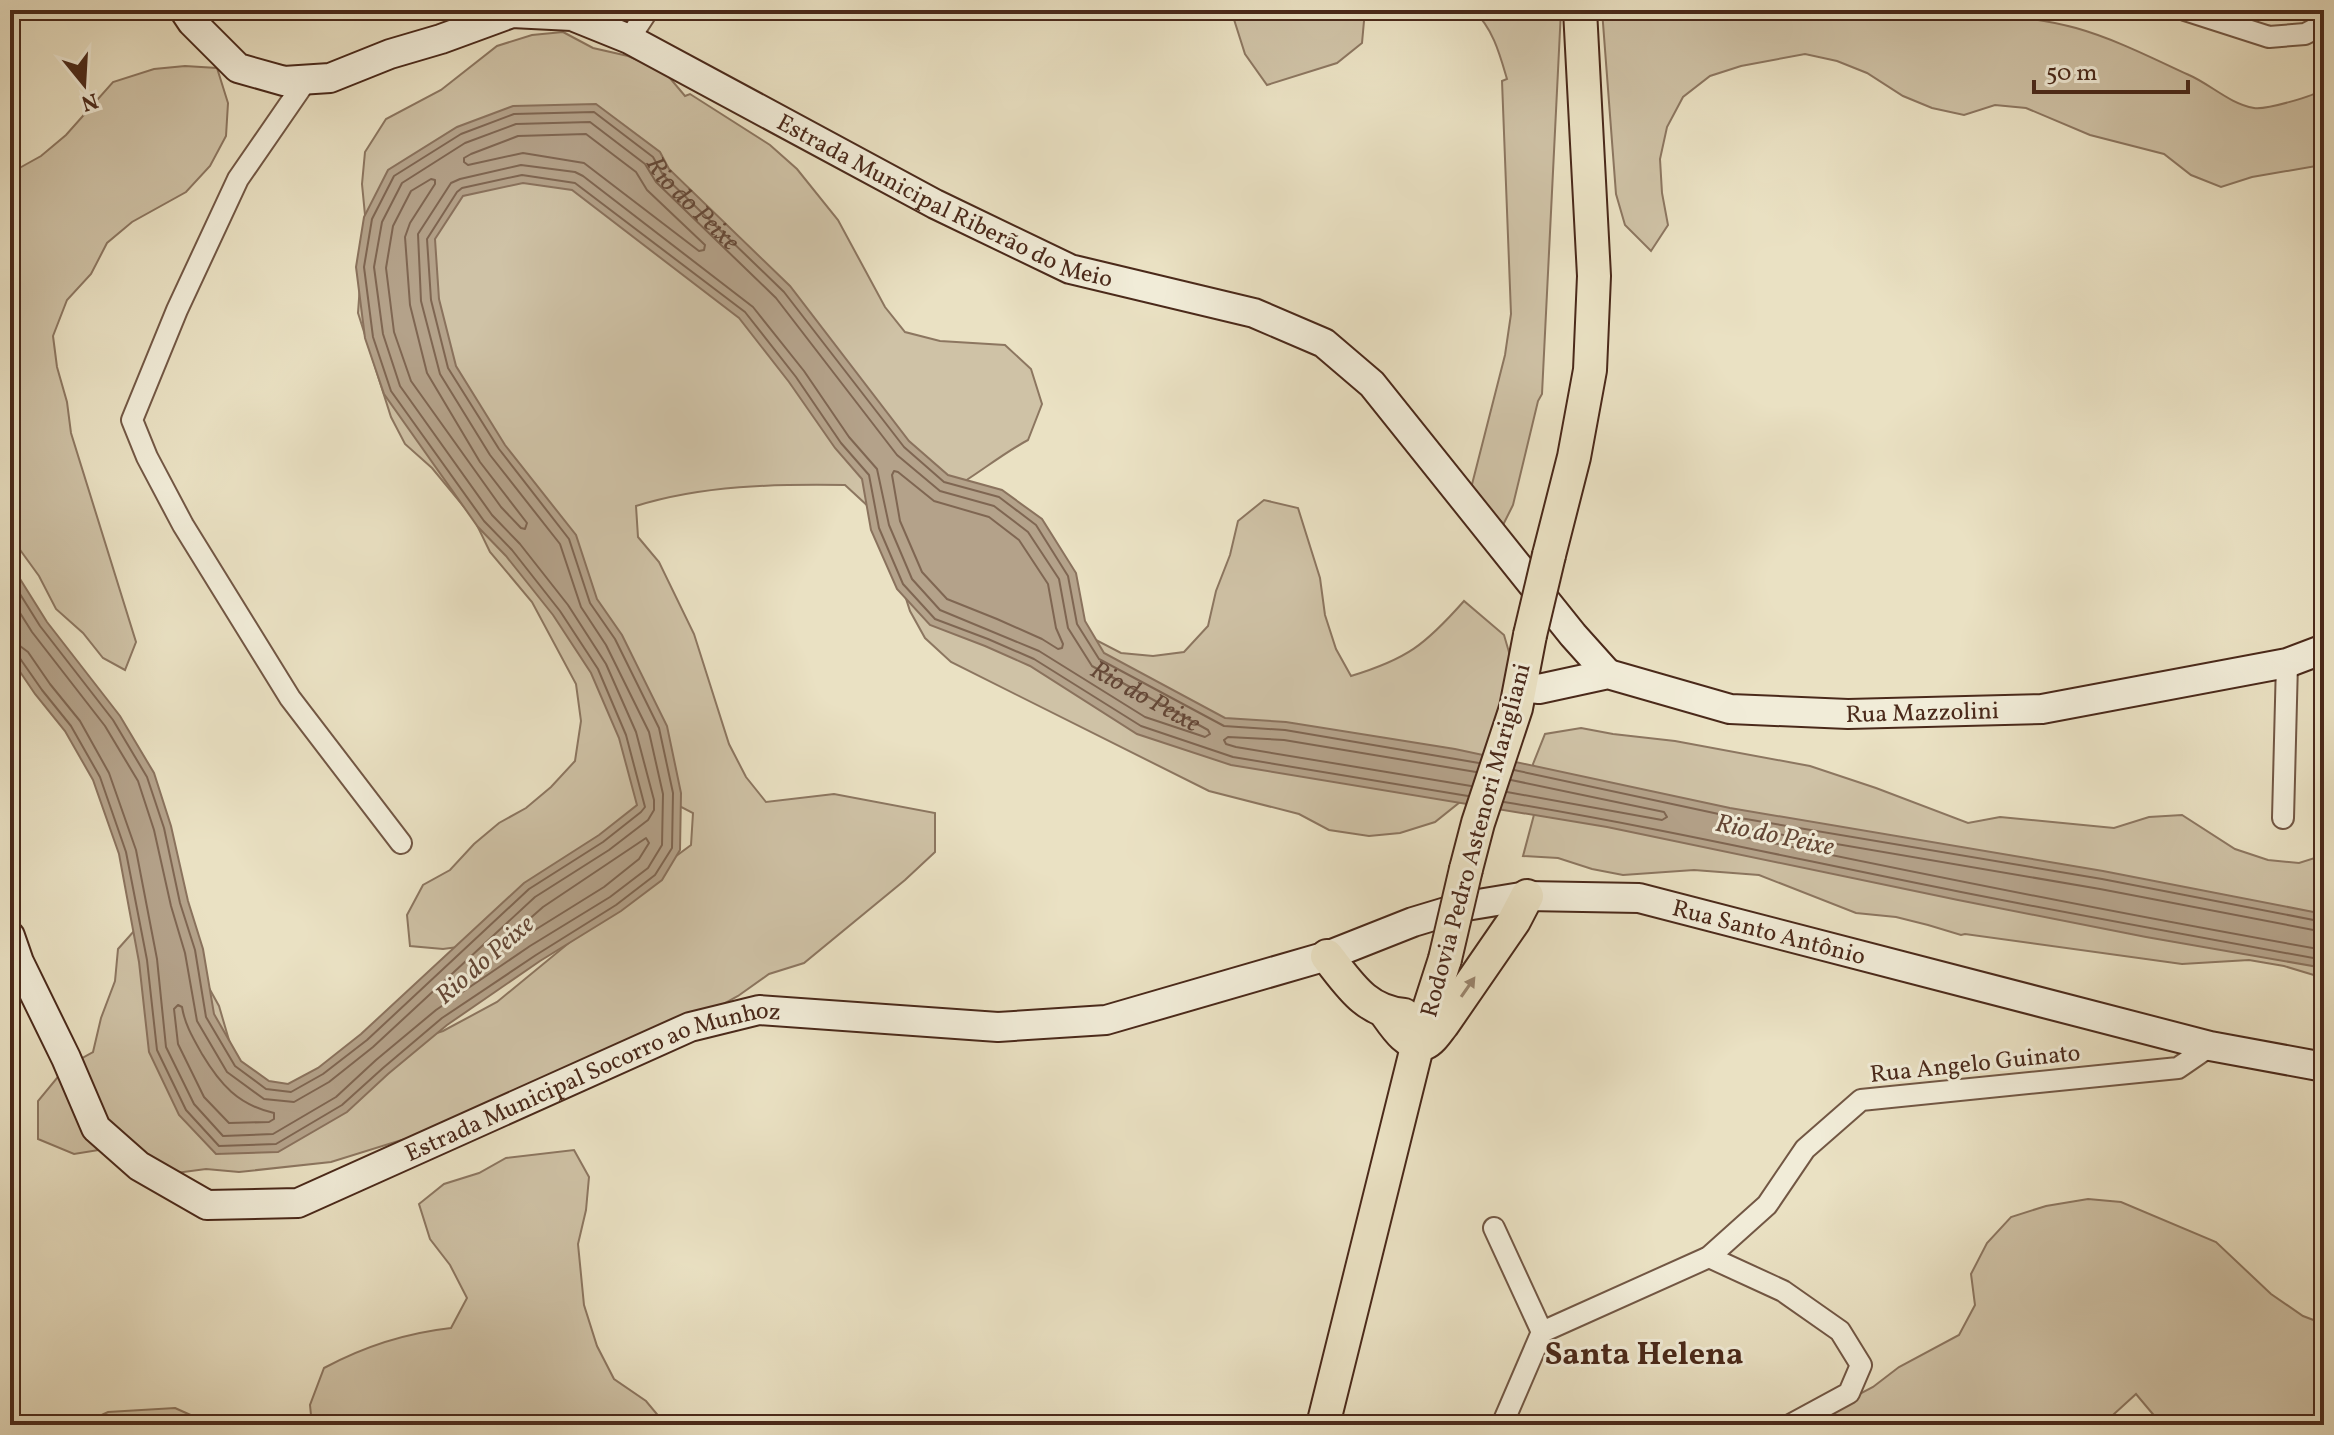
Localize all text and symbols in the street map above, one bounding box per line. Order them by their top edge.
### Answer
north arrow [44,44,124,124]
scale bar [2034,44,2188,94]
text: 50 m [2046,57,2098,91]
text: N [77,83,102,118]
street label: Estrada Municipal Riberão do Meio [770,107,1116,298]
water label: Rio do Peixe [636,150,747,260]
water label: Rio do Peixe [1083,653,1207,743]
street label: Rodovia Pedro Astenori Marigliani [1413,660,1541,1021]
street label: Rua Mazzolini [1845,695,2000,733]
water label: Rio do Peixe [1712,806,1838,866]
street label: Rua Santo Antônio [1668,892,1869,975]
water label: Rio do Peixe [428,907,543,1014]
one-way arrow [1460,977,1475,998]
street label: Estrada Municipal Socorro ao Munhoz [400,995,782,1172]
street label: Rua Angelo Guinato [1868,1037,2082,1093]
district label: Santa Helena [1544,1334,1744,1378]

